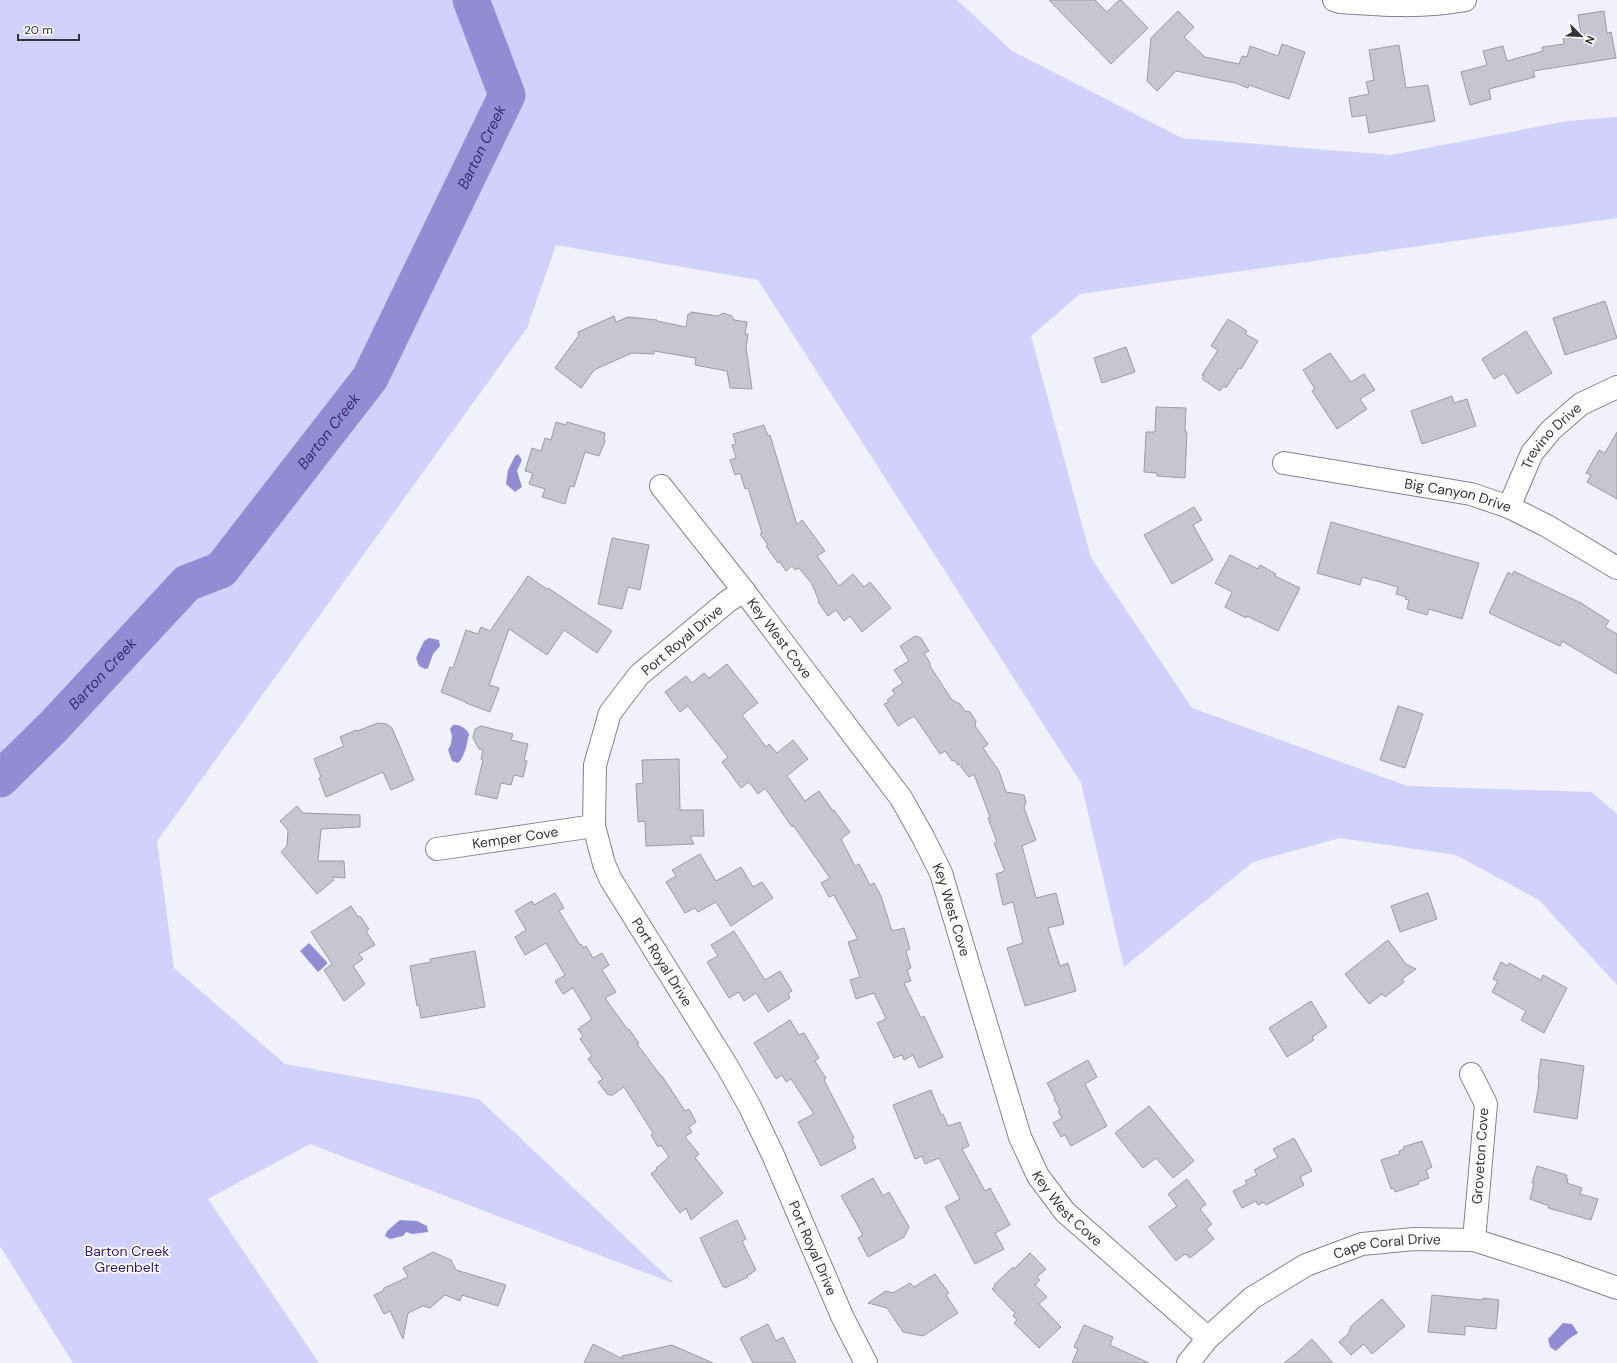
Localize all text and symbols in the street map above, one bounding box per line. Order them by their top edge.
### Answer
scale bar [18,16,79,42]
north arrow [1561,16,1601,56]
text: 20 m [24,22,53,38]
text: N [1582,34,1598,47]
water label: Barton Creek [453,101,511,192]
water label: Barton Creek [293,389,365,473]
street label: Trevino Drive [1517,399,1585,472]
street label: Big Canyon Drive [1403,474,1514,516]
street label: Key West Cove [743,594,816,682]
street label: Port Royal Drive [638,601,727,679]
water label: Barton Creek [64,633,141,714]
street label: Kemper Cove [471,822,559,853]
street label: Key West Cove [928,860,974,959]
street label: Port Royal Drive [628,914,697,1010]
street label: Groveton Cove [1468,1107,1492,1205]
street label: Key West Cove [1028,1168,1106,1250]
street label: Port Royal Drive [785,1198,841,1298]
street label: Cape Coral Drive [1331,1230,1441,1263]
park label: Barton Creek Greenbelt [85,1242,169,1276]

